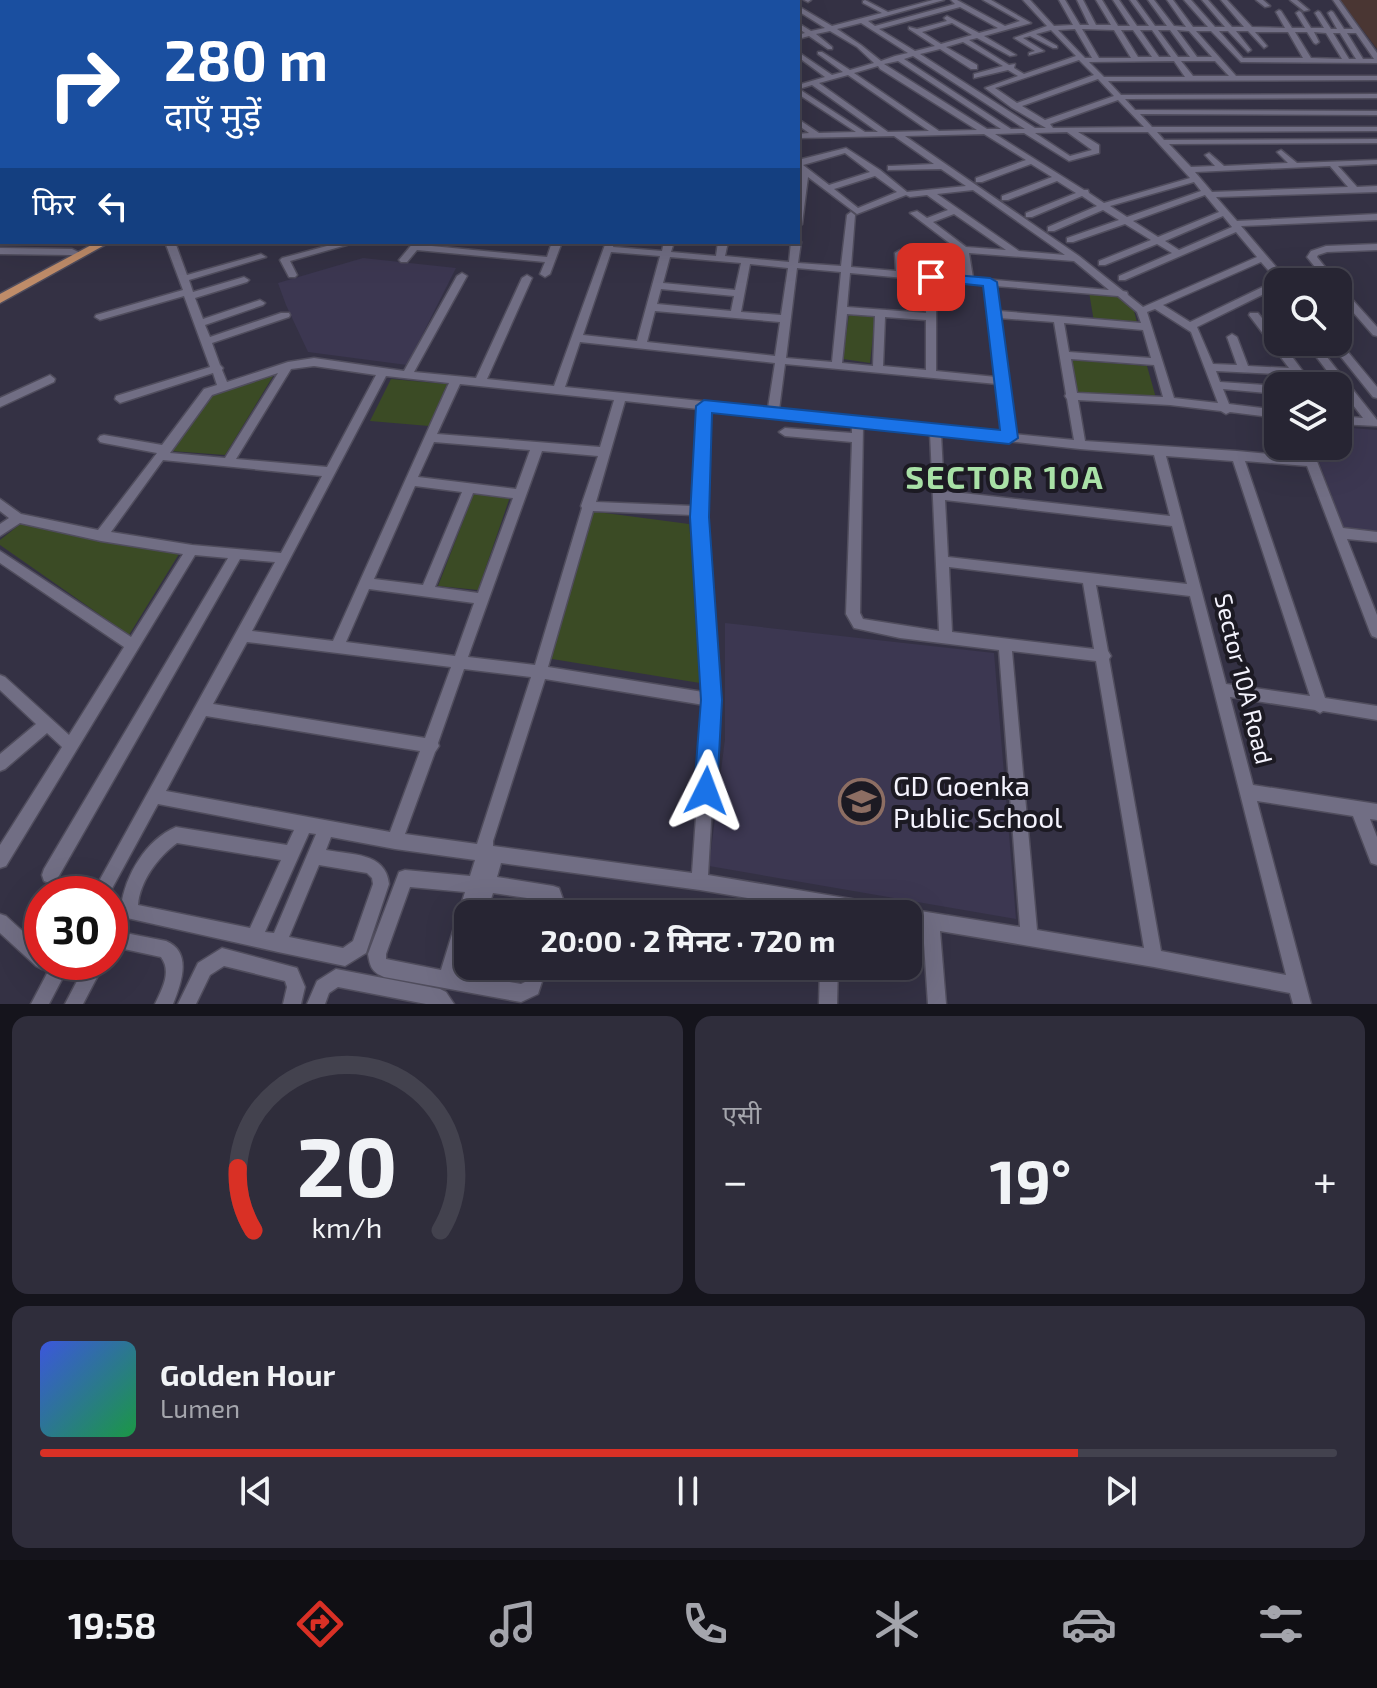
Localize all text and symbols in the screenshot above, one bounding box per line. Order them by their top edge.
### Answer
text: 280 m [164,25,328,92]
icon: right [32,32,136,136]
text: दाएँ मुड़ें [164,93,261,136]
icon: left [91,184,135,228]
text: फिर [32,185,75,221]
pin [897,243,965,311]
icon: arrive [909,255,953,299]
map controls [1264,268,1352,460]
button: search [1264,268,1352,356]
button: layers [1264,372,1352,460]
district label: SECTOR 10A [905,457,1105,495]
street label: Sector 10A Road [1209,591,1280,767]
position arrow [664,749,748,833]
place label: GD Goenka Public School [893,768,1063,834]
school or university icon: GD Goenka Public School [838,778,886,826]
speed limit sign: 30 [24,876,128,980]
text: 20:00 · 2 मिनट · 720 m [541,922,835,958]
text: एसी [723,1098,761,1129]
text: 20 [297,1114,398,1214]
text: 19° [990,1144,1071,1216]
text: − [723,1153,748,1206]
text: + [1313,1153,1337,1206]
text: km/h [312,1209,383,1244]
text: Golden Hour [160,1356,335,1392]
text: Lumen [160,1392,240,1423]
icon: previous [234,1469,278,1513]
icon: pause [666,1469,710,1513]
icon: next [1099,1469,1143,1513]
icon: directions [292,1596,348,1652]
icon: music [485,1596,541,1652]
icon: phone [677,1596,733,1652]
icon: climate [869,1596,925,1652]
icon: car [1061,1596,1117,1652]
icon: filters [1253,1596,1309,1652]
text: 19:58 [68,1603,156,1646]

